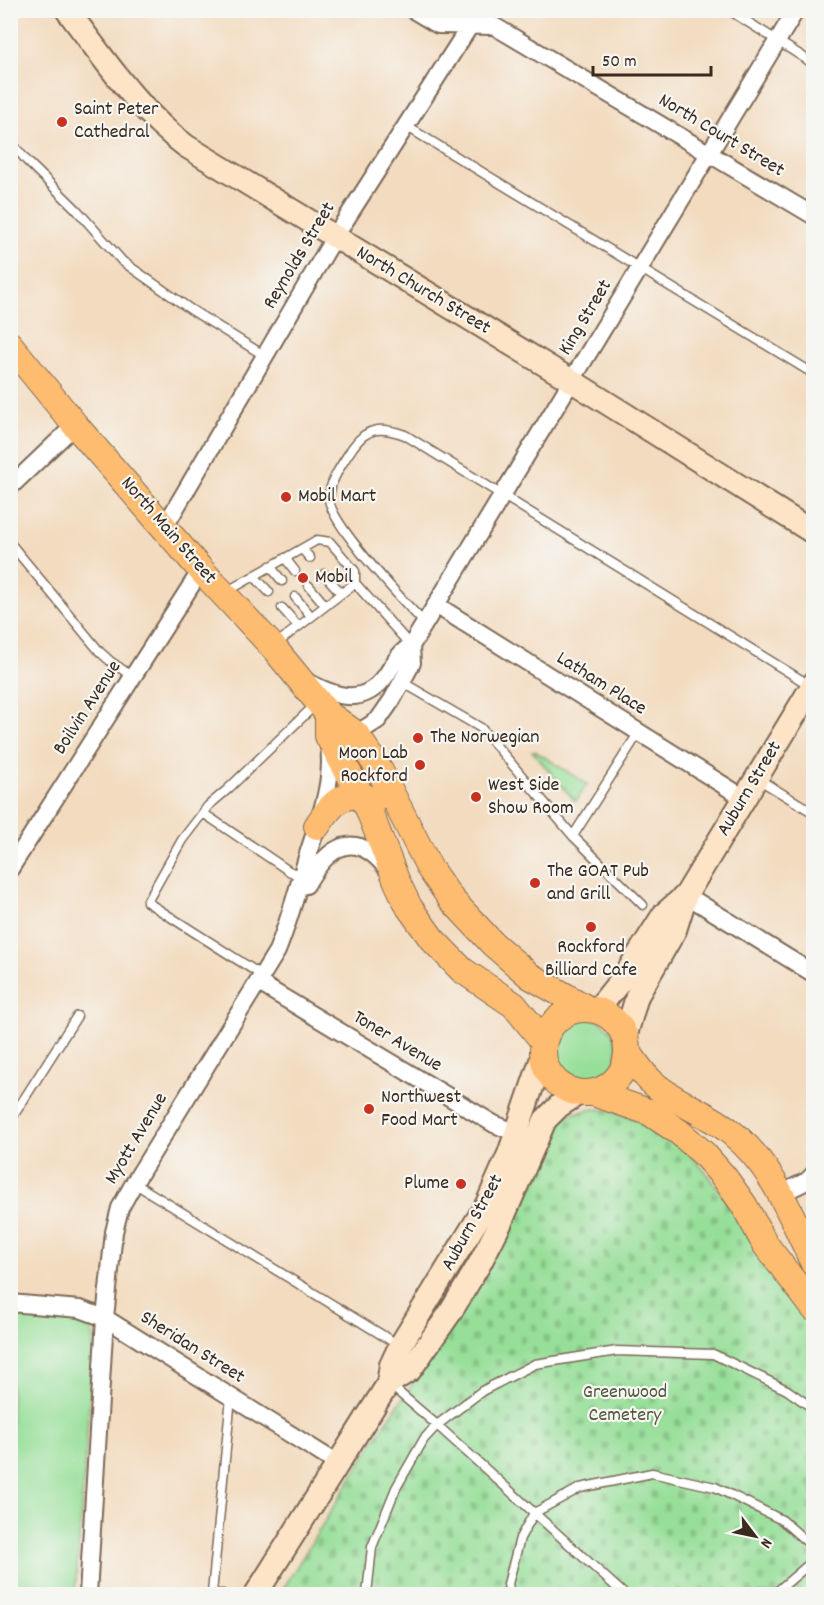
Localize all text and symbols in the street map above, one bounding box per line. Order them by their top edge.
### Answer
scale bar [593,39,712,77]
text: 50 m [602,50,637,75]
street label: North Court Street [653,87,789,185]
place label: Saint Peter Cathedral [74,96,159,147]
marker: Saint Peter Cathedral [55,115,69,129]
street label: Reynolds Street [257,197,343,315]
street label: North Church Street [350,240,496,342]
street label: King Street [552,275,620,361]
street label: North Main Street [113,471,223,591]
place label: Mobil Mart [298,483,376,511]
marker: Mobil Mart [279,490,293,504]
place label: Mobil [315,564,353,592]
marker: Mobil [296,571,310,585]
street label: Latham Place [550,645,652,723]
street label: Boilvin Avenue [47,655,129,761]
place label: The Norwegian [430,724,539,752]
marker: The Norwegian [411,731,425,745]
street label: Auburn Street [711,736,789,842]
place label: Moon Lab Rockford [338,740,408,791]
marker: Moon Lab Rockford [413,758,427,772]
place label: West Side Show Room [488,772,574,823]
marker: West Side Show Room [469,790,483,804]
place label: The GOAT Pub and Grill [547,858,649,909]
marker: The GOAT Pub and Grill [528,876,542,890]
marker: Rockford Billiard Cafe [584,920,598,934]
place label: Rockford Billiard Cafe [545,934,637,985]
street label: Toner Avenue [347,1004,447,1080]
place label: Northwest Food Mart [381,1084,461,1135]
street label: Myott Avenue [99,1088,176,1190]
marker: Northwest Food Mart [362,1102,376,1116]
place label: Plume [404,1170,449,1198]
street label: Auburn Street [435,1170,511,1276]
marker: Plume [454,1177,468,1191]
street label: Sheridan Street [134,1305,250,1391]
park label: Greenwood Cemetery [583,1379,667,1430]
north arrow [725,1506,785,1566]
text: N [754,1533,777,1552]

